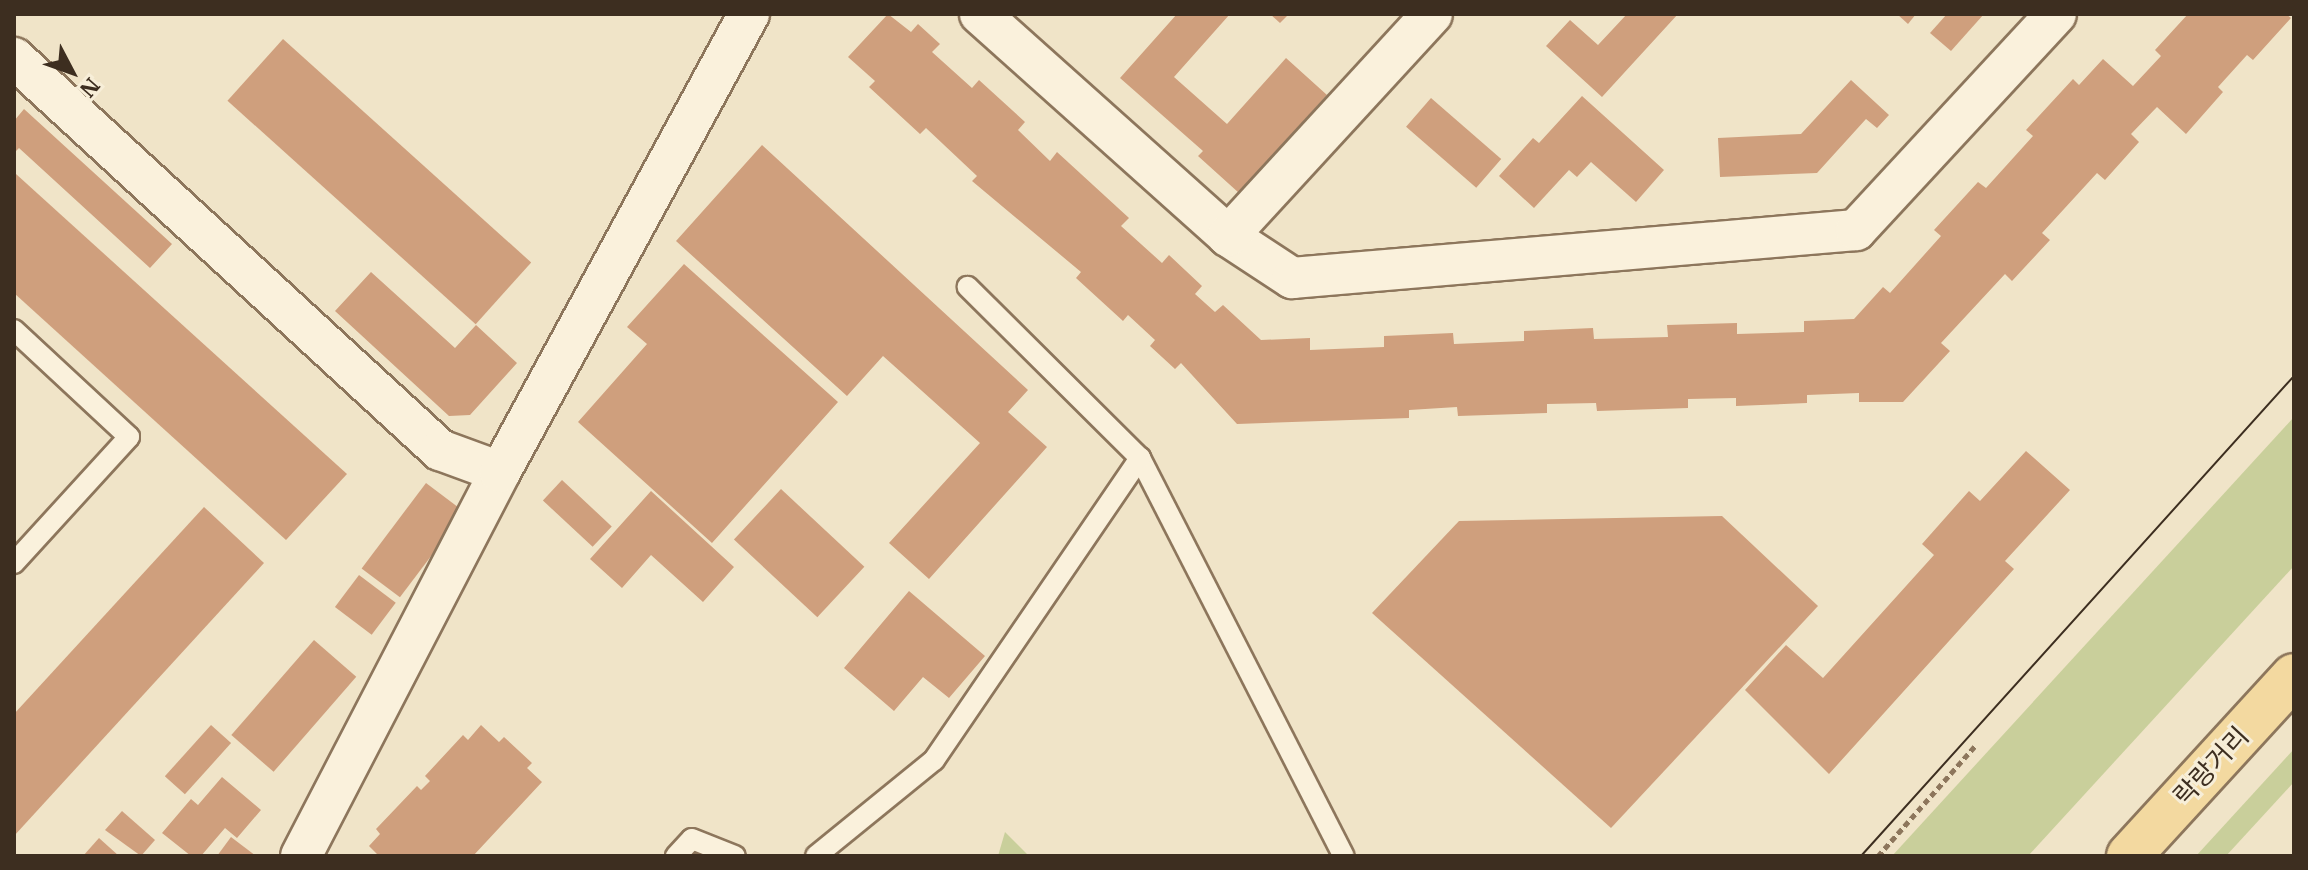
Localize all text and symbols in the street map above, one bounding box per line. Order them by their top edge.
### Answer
north arrow [32,32,112,112]
text: N [74,72,107,104]
street label: 락랑거리 [2167,720,2255,812]

